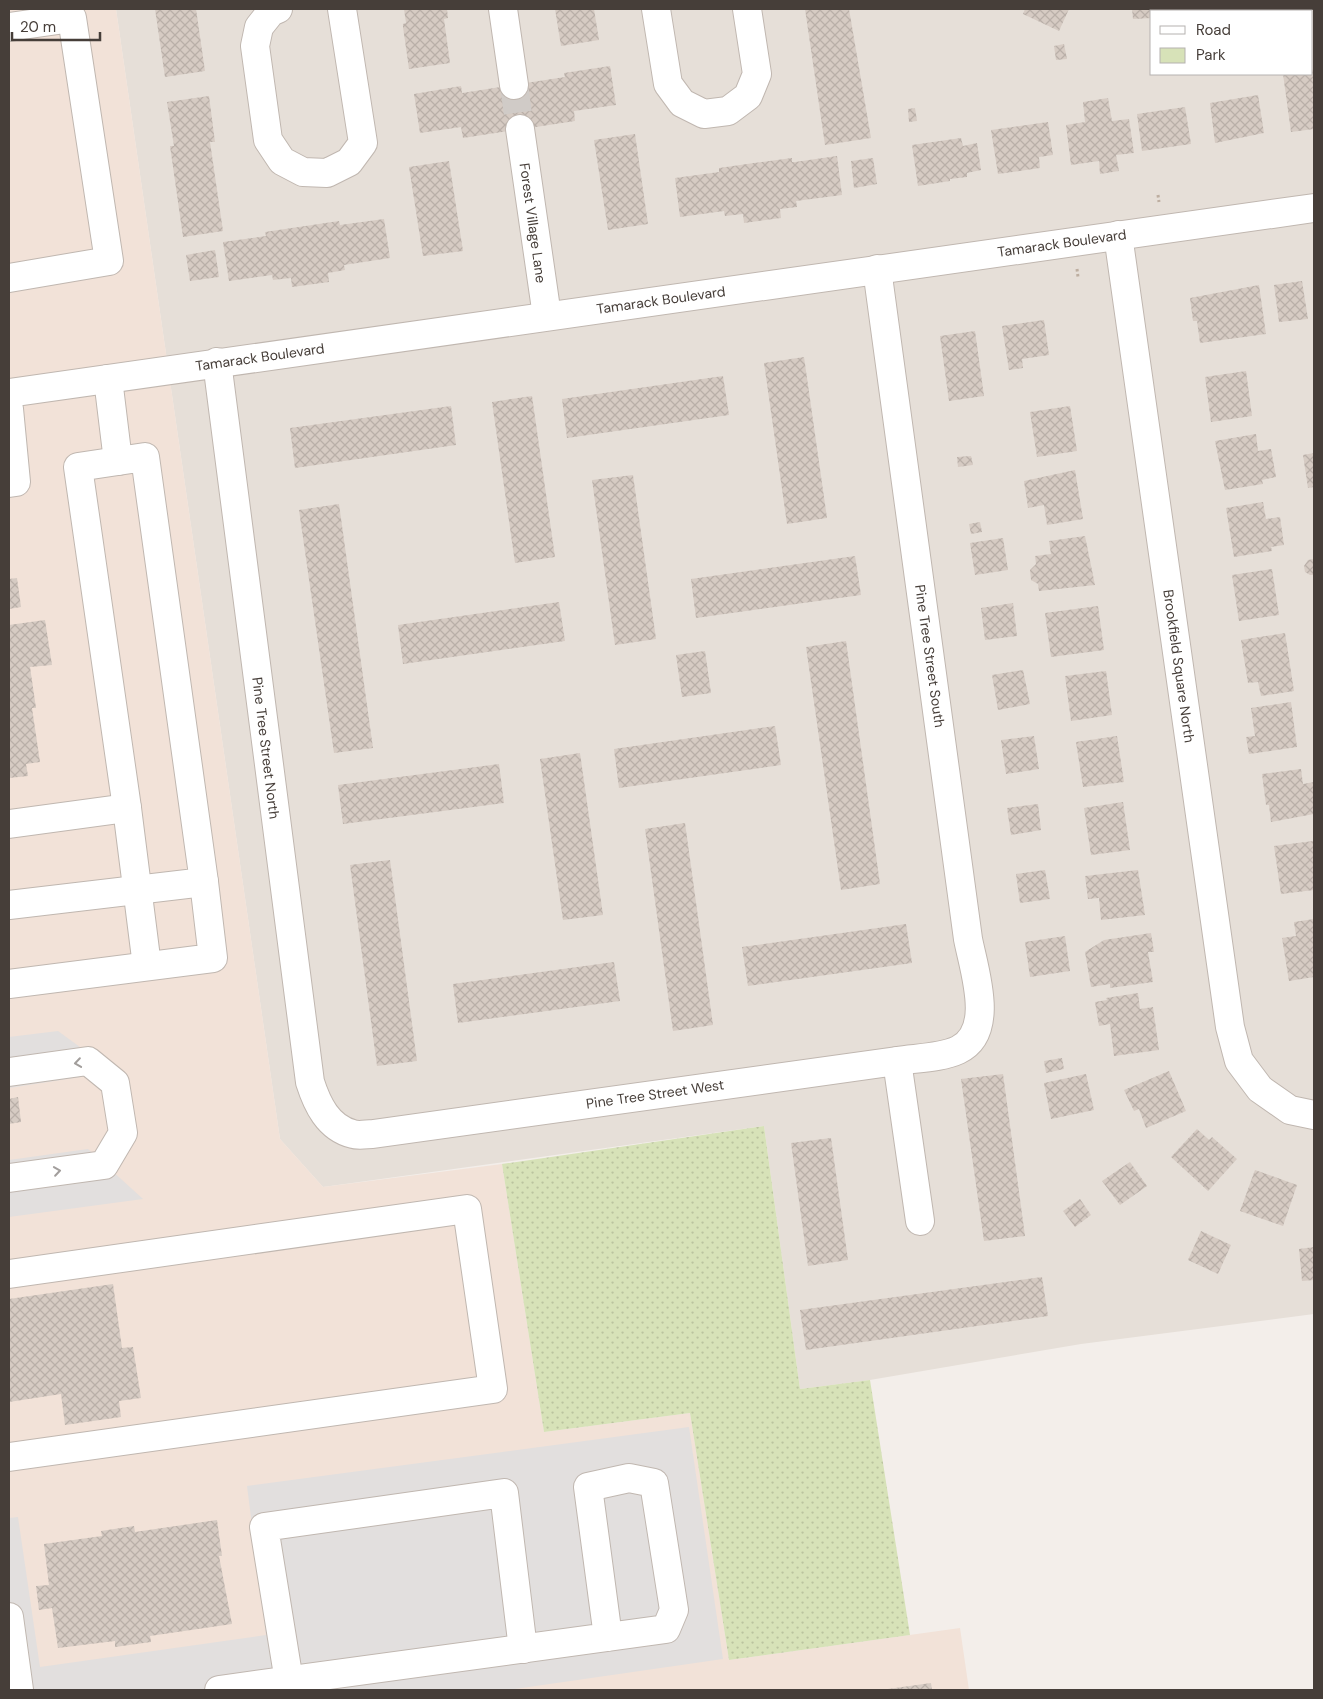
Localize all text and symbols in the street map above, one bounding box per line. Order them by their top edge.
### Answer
scale bar [12,10,100,42]
legend [1150,10,1313,75]
text: 20 m [20,17,56,37]
text: Road [1196,20,1231,40]
text: Park [1196,45,1226,65]
street label: Forest Village Lane [516,162,550,284]
street label: Tamarack Boulevard [996,225,1128,261]
street label: Tamarack Boulevard [595,282,727,318]
street label: Tamarack Boulevard [194,339,326,375]
street label: Pine Tree Street South [911,583,949,729]
street label: Brookfield Square North [1159,588,1199,744]
street label: Pine Tree Street North [248,676,284,820]
one-way arrow [73,1057,82,1067]
street label: Pine Tree Street West [585,1075,725,1113]
one-way arrow [53,1167,61,1177]

